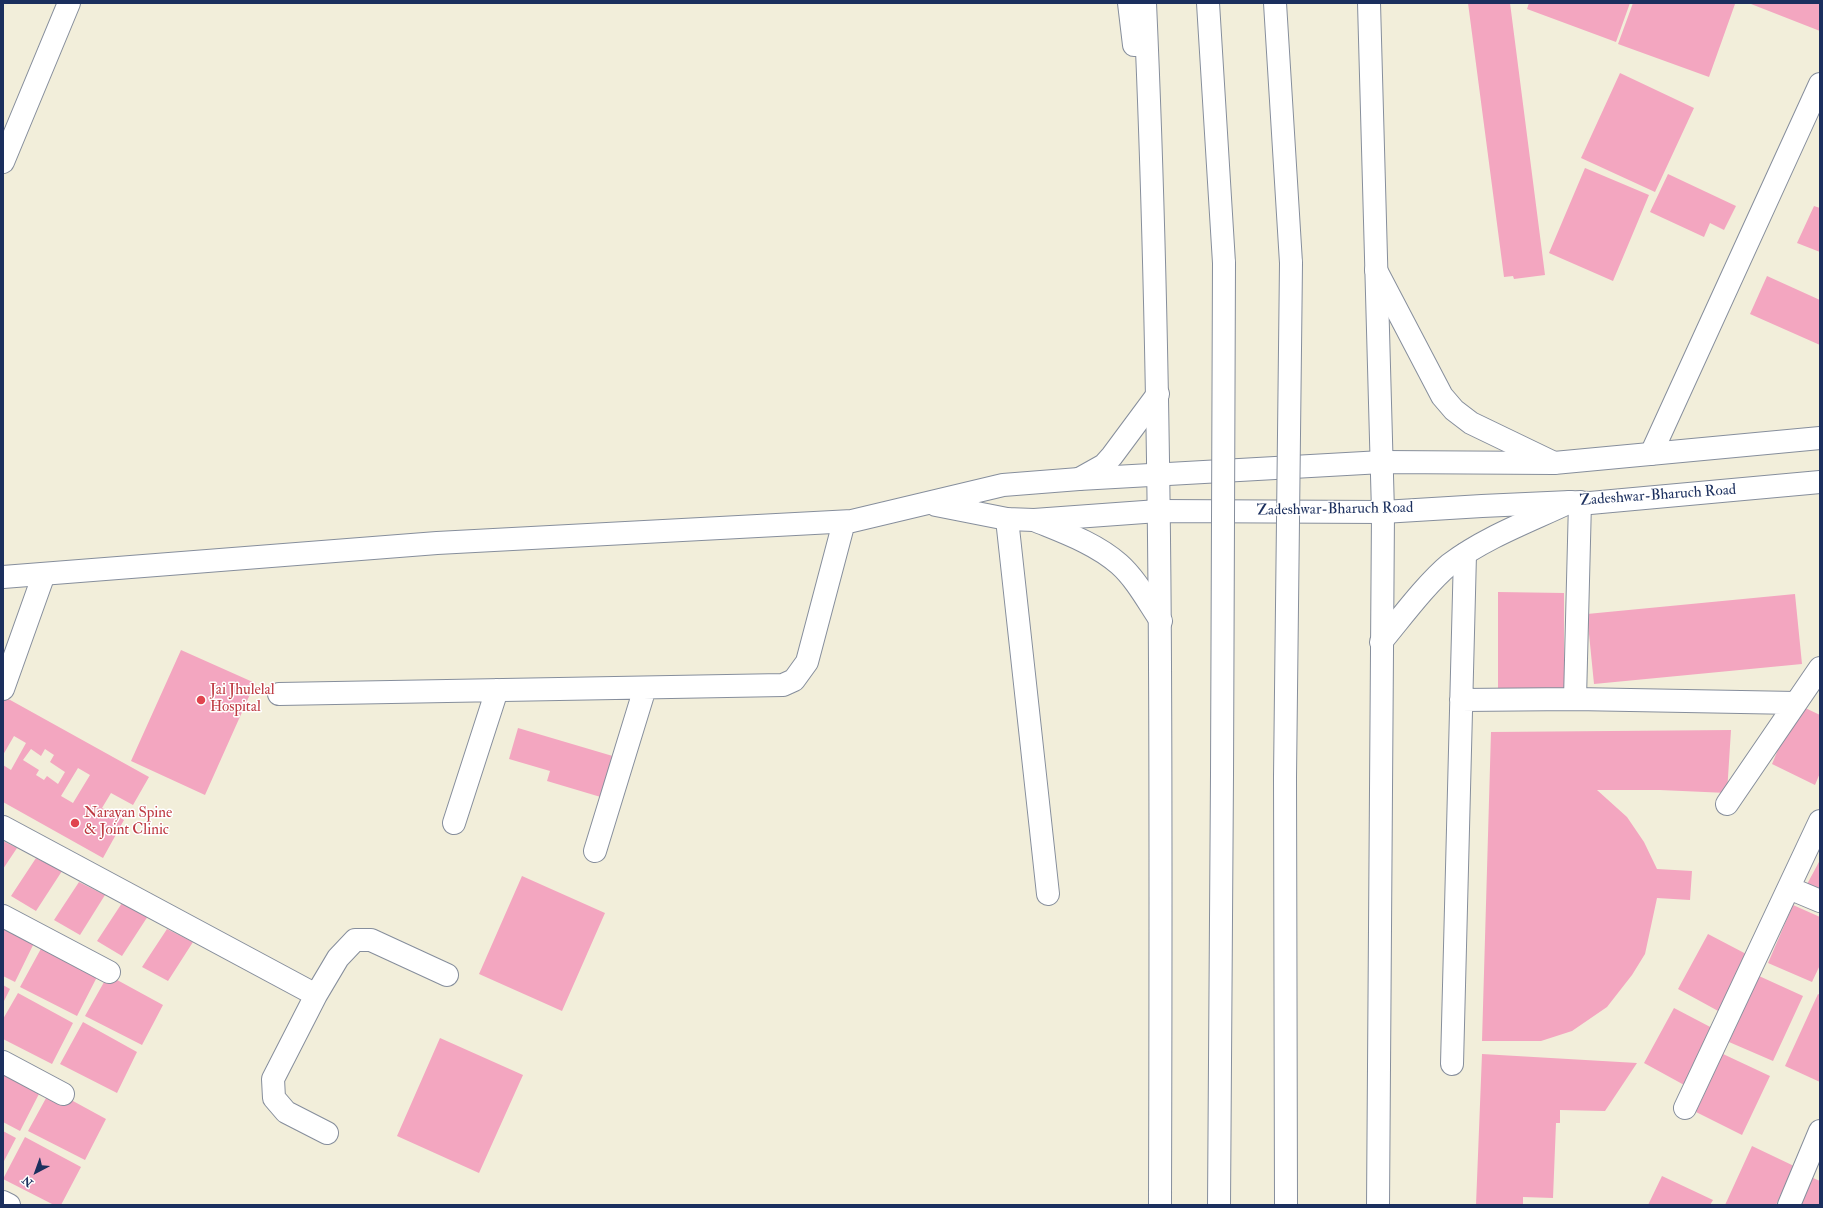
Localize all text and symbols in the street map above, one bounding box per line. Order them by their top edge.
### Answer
street label: Zadeshwar-Bharuch Road [1579,482,1737,510]
street label: Zadeshwar-Bharuch Road [1256,500,1414,520]
place label: Jai Jhulelal Hospital [210,682,275,717]
marker: Jai Jhulelal Hospital [195,694,207,706]
place label: Narayan Spine & Joint Clinic [84,805,172,840]
marker: Narayan Spine & Joint Clinic [69,817,81,829]
north arrow [16,1152,56,1192]
text: N [20,1173,36,1190]

